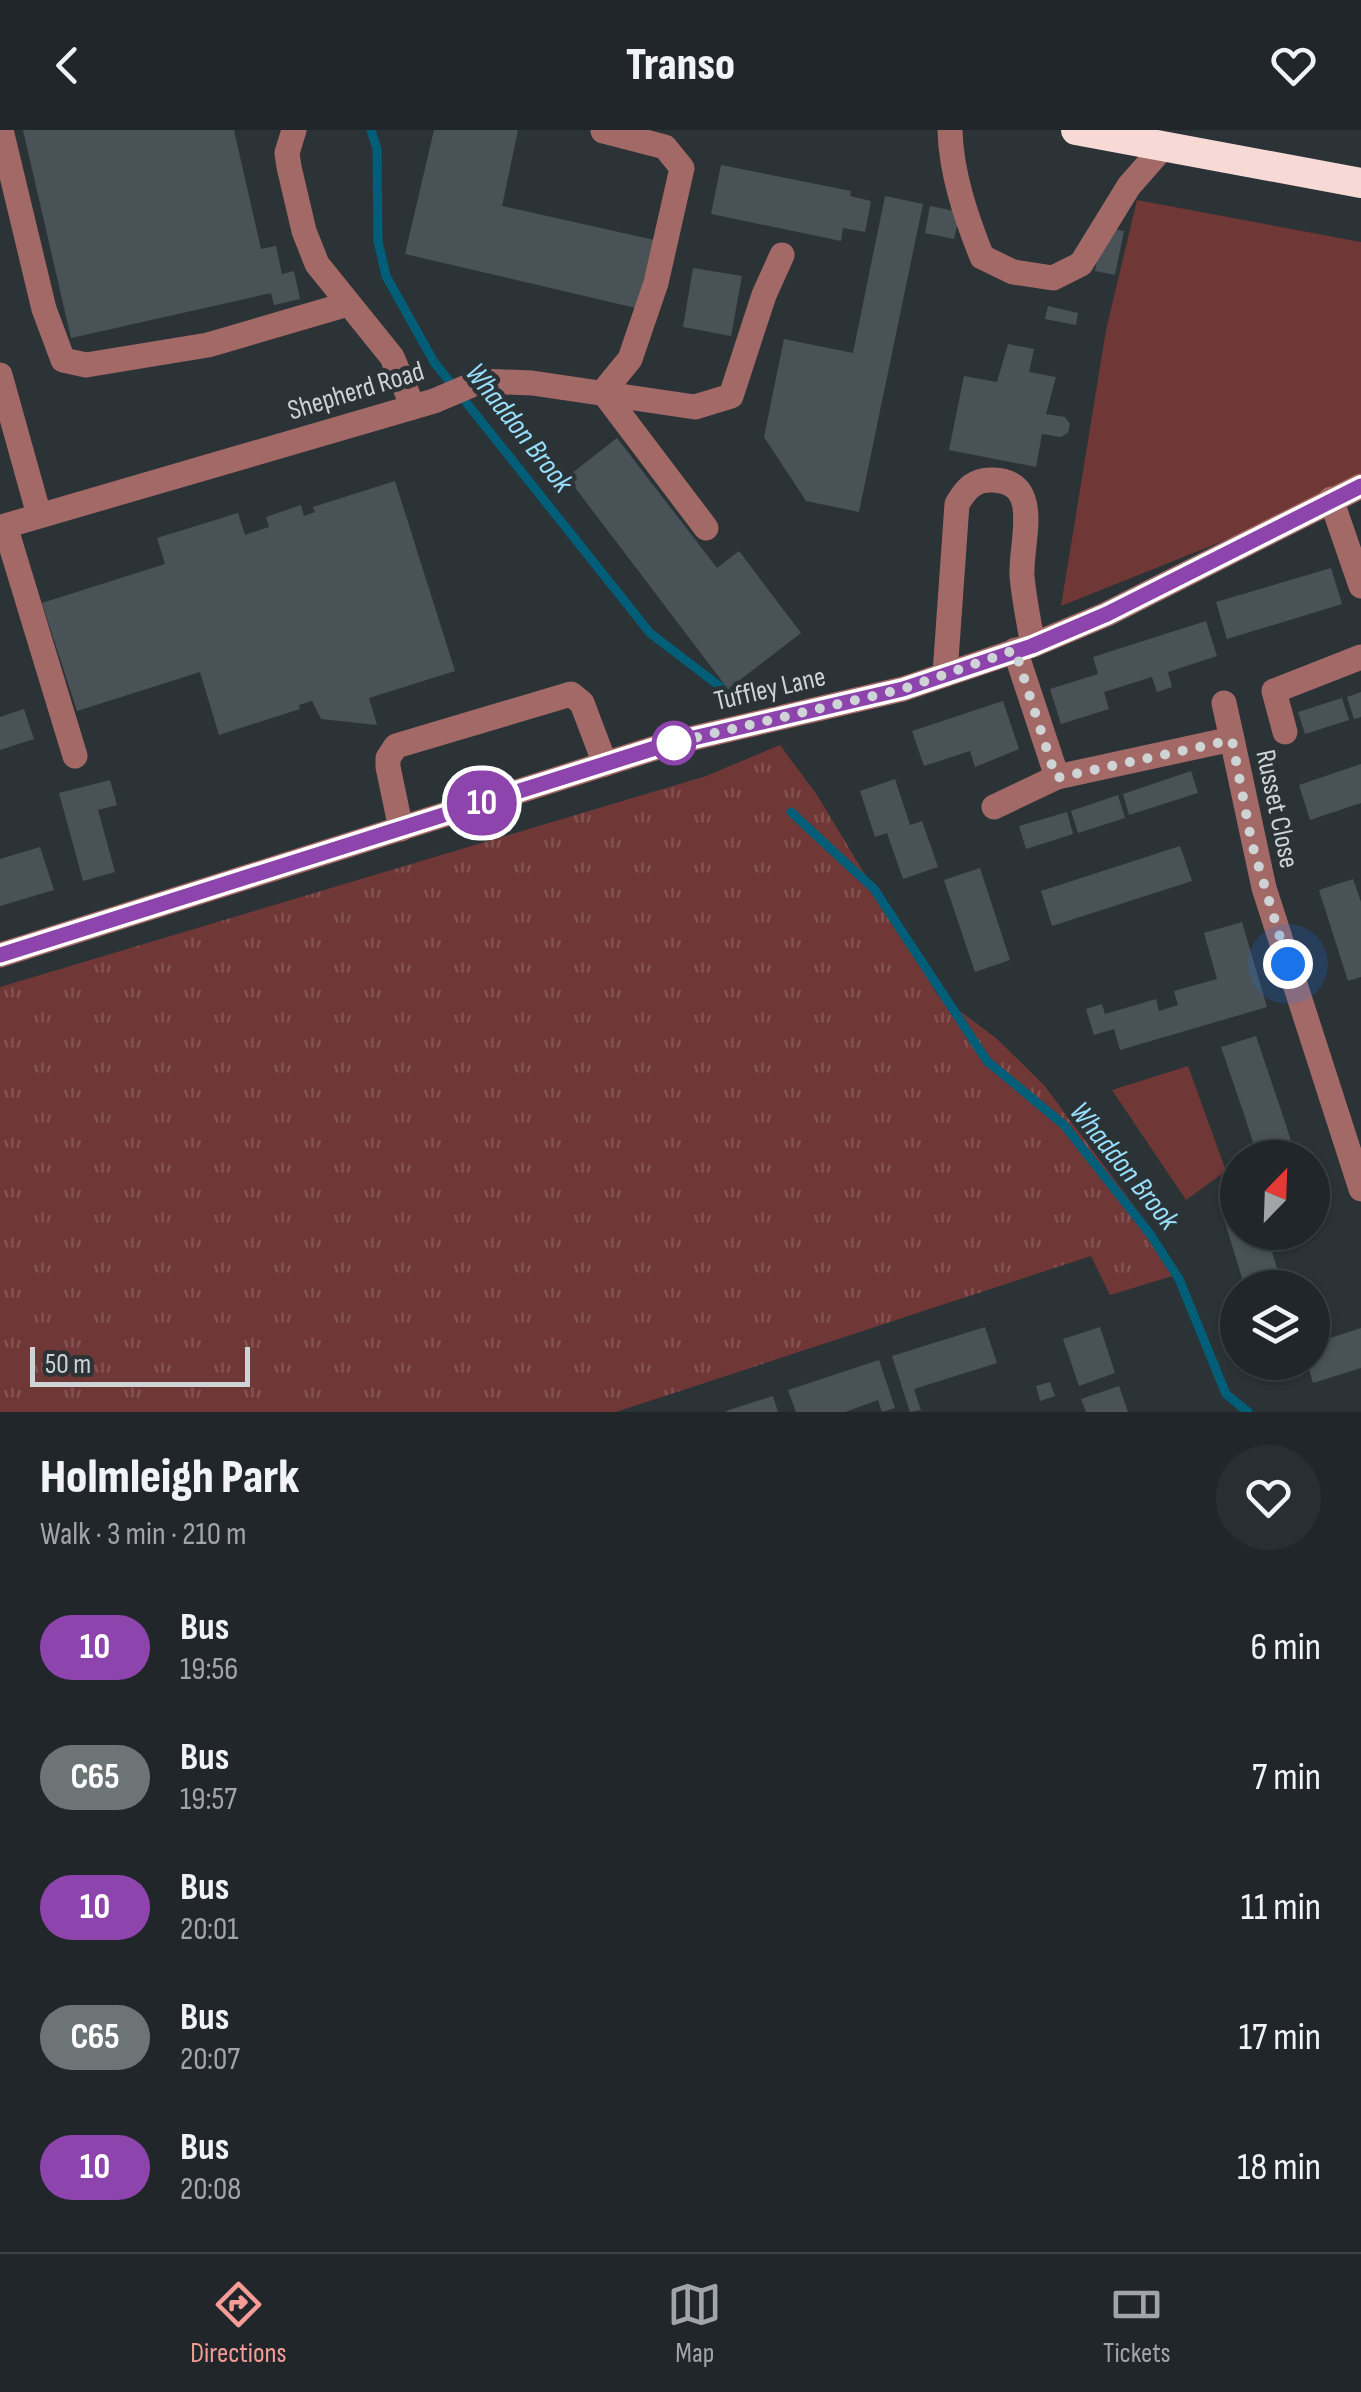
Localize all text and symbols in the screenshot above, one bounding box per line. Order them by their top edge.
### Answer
icon: back [40,38,95,93]
text: Transo [626,38,735,93]
icon: heart [1266,38,1321,93]
street label: Shepherd Road [284,355,428,427]
water label: Whaddon Brook [457,356,581,501]
street label: Tuffley Lane [711,660,829,718]
unlabelled marker [653,722,695,764]
street label: Russet Close [1248,747,1306,871]
line badge: 10 [437,770,527,836]
text: 10 [467,782,497,825]
your location [1263,939,1313,989]
water label: Whaddon Brook [1061,1095,1187,1238]
north arrow [1220,1140,1330,1250]
map controls [1220,1140,1330,1380]
button: layers [1220,1270,1330,1380]
scale bar [30,1342,250,1386]
text: 50 m [45,1348,91,1381]
button: heart [1216,1445,1321,1550]
text: Holmleigh Park [40,1449,299,1506]
text: Walk · 3 min · 210 m [40,1515,247,1554]
text: Bus [180,1605,229,1650]
text: 6 min [1251,1625,1321,1670]
text: 10 [80,1626,110,1669]
text: 19:56 [180,1650,238,1689]
text: Bus [180,1735,229,1780]
text: 7 min [1252,1755,1321,1800]
text: C65 [70,1756,120,1799]
text: 19:57 [180,1780,237,1819]
text: Bus [180,1865,229,1910]
text: 11 min [1241,1885,1321,1930]
text: 10 [80,1886,110,1929]
text: 20:01 [180,1910,239,1949]
text: Bus [180,1995,229,2040]
text: 17 min [1239,2015,1321,2060]
text: C65 [70,2016,120,2059]
text: 20:07 [180,2040,240,2079]
text: Bus [180,2125,229,2170]
text: 18 min [1237,2145,1321,2190]
text: 10 [80,2146,110,2189]
text: 20:08 [180,2170,241,2209]
tab: Directions [190,2277,287,2370]
tab: Map [667,2277,722,2370]
tab: Tickets [1103,2277,1171,2370]

